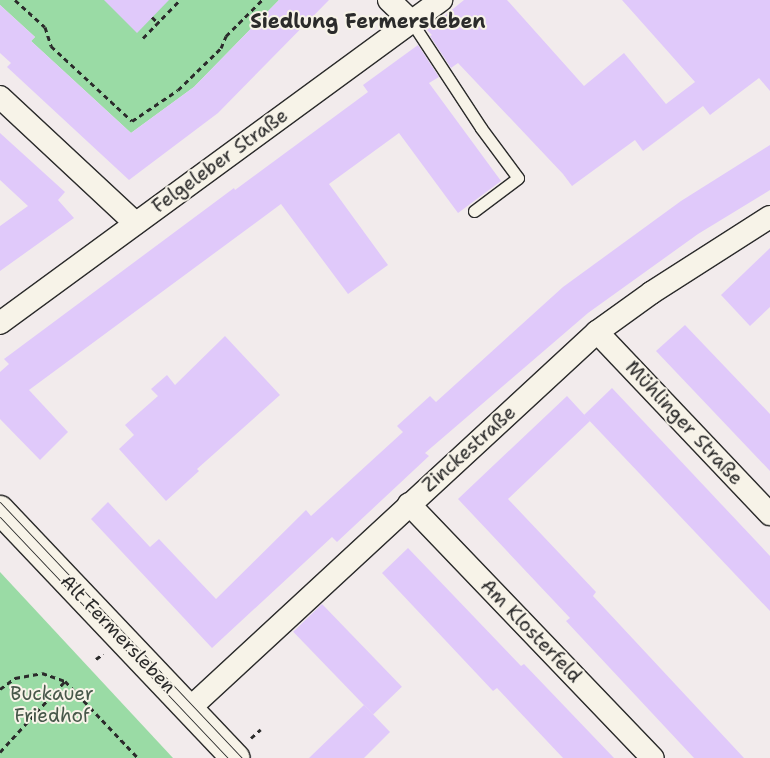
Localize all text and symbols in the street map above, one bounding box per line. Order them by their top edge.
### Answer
district label: Siedlung Fermersleben [250,9,486,33]
street label: Felgeleber Straße [148,104,292,218]
street label: Mühlinger Straße [621,356,747,490]
street label: Zinckestraße [418,401,520,497]
street label: Alt Fermersleben [56,570,180,698]
street label: Am Klosterfeld [476,574,586,688]
park label: Buckauer Friedhof [10,683,94,727]

